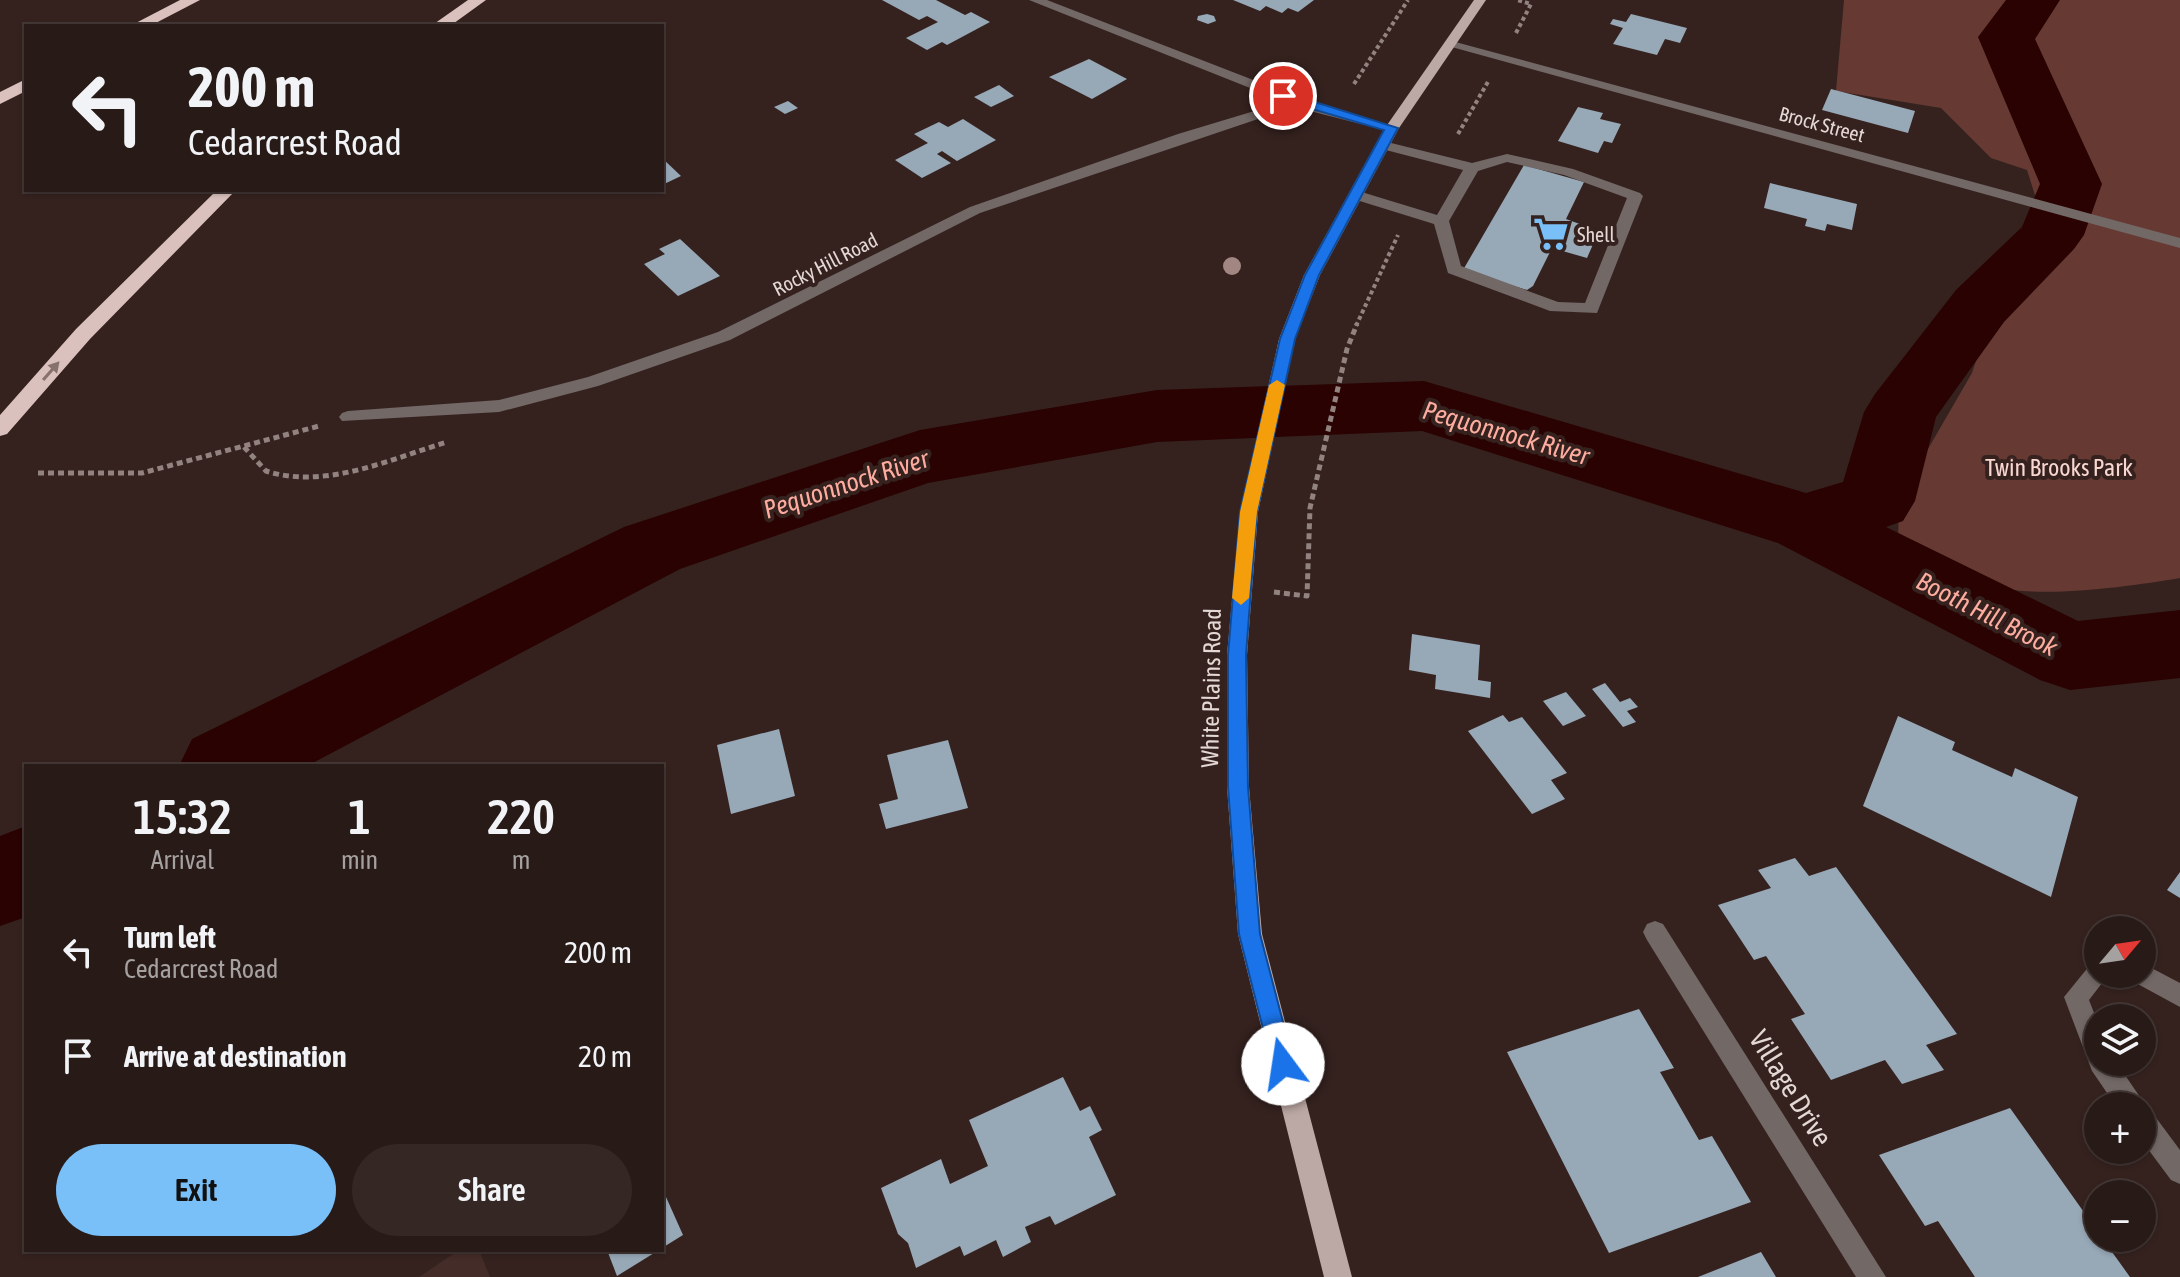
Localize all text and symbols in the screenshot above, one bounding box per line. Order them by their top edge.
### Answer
text: 200 m [188,55,315,119]
icon: left [56,56,160,160]
pin [1249,62,1317,130]
icon: arrive [1261,74,1305,118]
street label: Brock Street [1777,102,1868,147]
text: Cedarcrest Road [188,121,402,163]
supermarket icon: Shell [1532,215,1570,253]
place label: Shell [1577,223,1615,246]
street label: Rocky Hill Road [769,228,881,300]
one-way arrow [42,361,59,381]
water label: Pequonnock River [1419,395,1594,471]
water label: Pequonnock River [760,443,934,525]
park label: Twin Brooks Park [1985,454,2133,481]
water label: Booth Hill Brook [1912,566,2063,663]
street label: White Plains Road [1196,608,1226,768]
text: 15:32 [133,789,232,844]
text: 1 [348,789,371,844]
text: 220 [487,789,555,844]
text: Arrival [151,845,214,875]
text: min [341,845,378,875]
text: m [512,845,530,875]
north arrow [2084,916,2156,988]
map controls [2084,916,2156,1252]
text: Turn left [124,920,216,954]
icon: left [56,930,100,974]
text: 200 m [564,935,632,969]
text: Cedarcrest Road [124,954,278,984]
button: layers [2084,1004,2156,1076]
position arrow [1241,1022,1325,1106]
street label: Village Drive [1743,1024,1839,1152]
icon: arrive [56,1034,100,1078]
text: Arrive at destination [124,1039,346,1073]
text: 20 m [578,1039,632,1073]
button: + [2084,1092,2156,1164]
button: Exit [56,1144,336,1236]
button: Share [352,1144,632,1236]
button: − [2084,1180,2156,1252]

